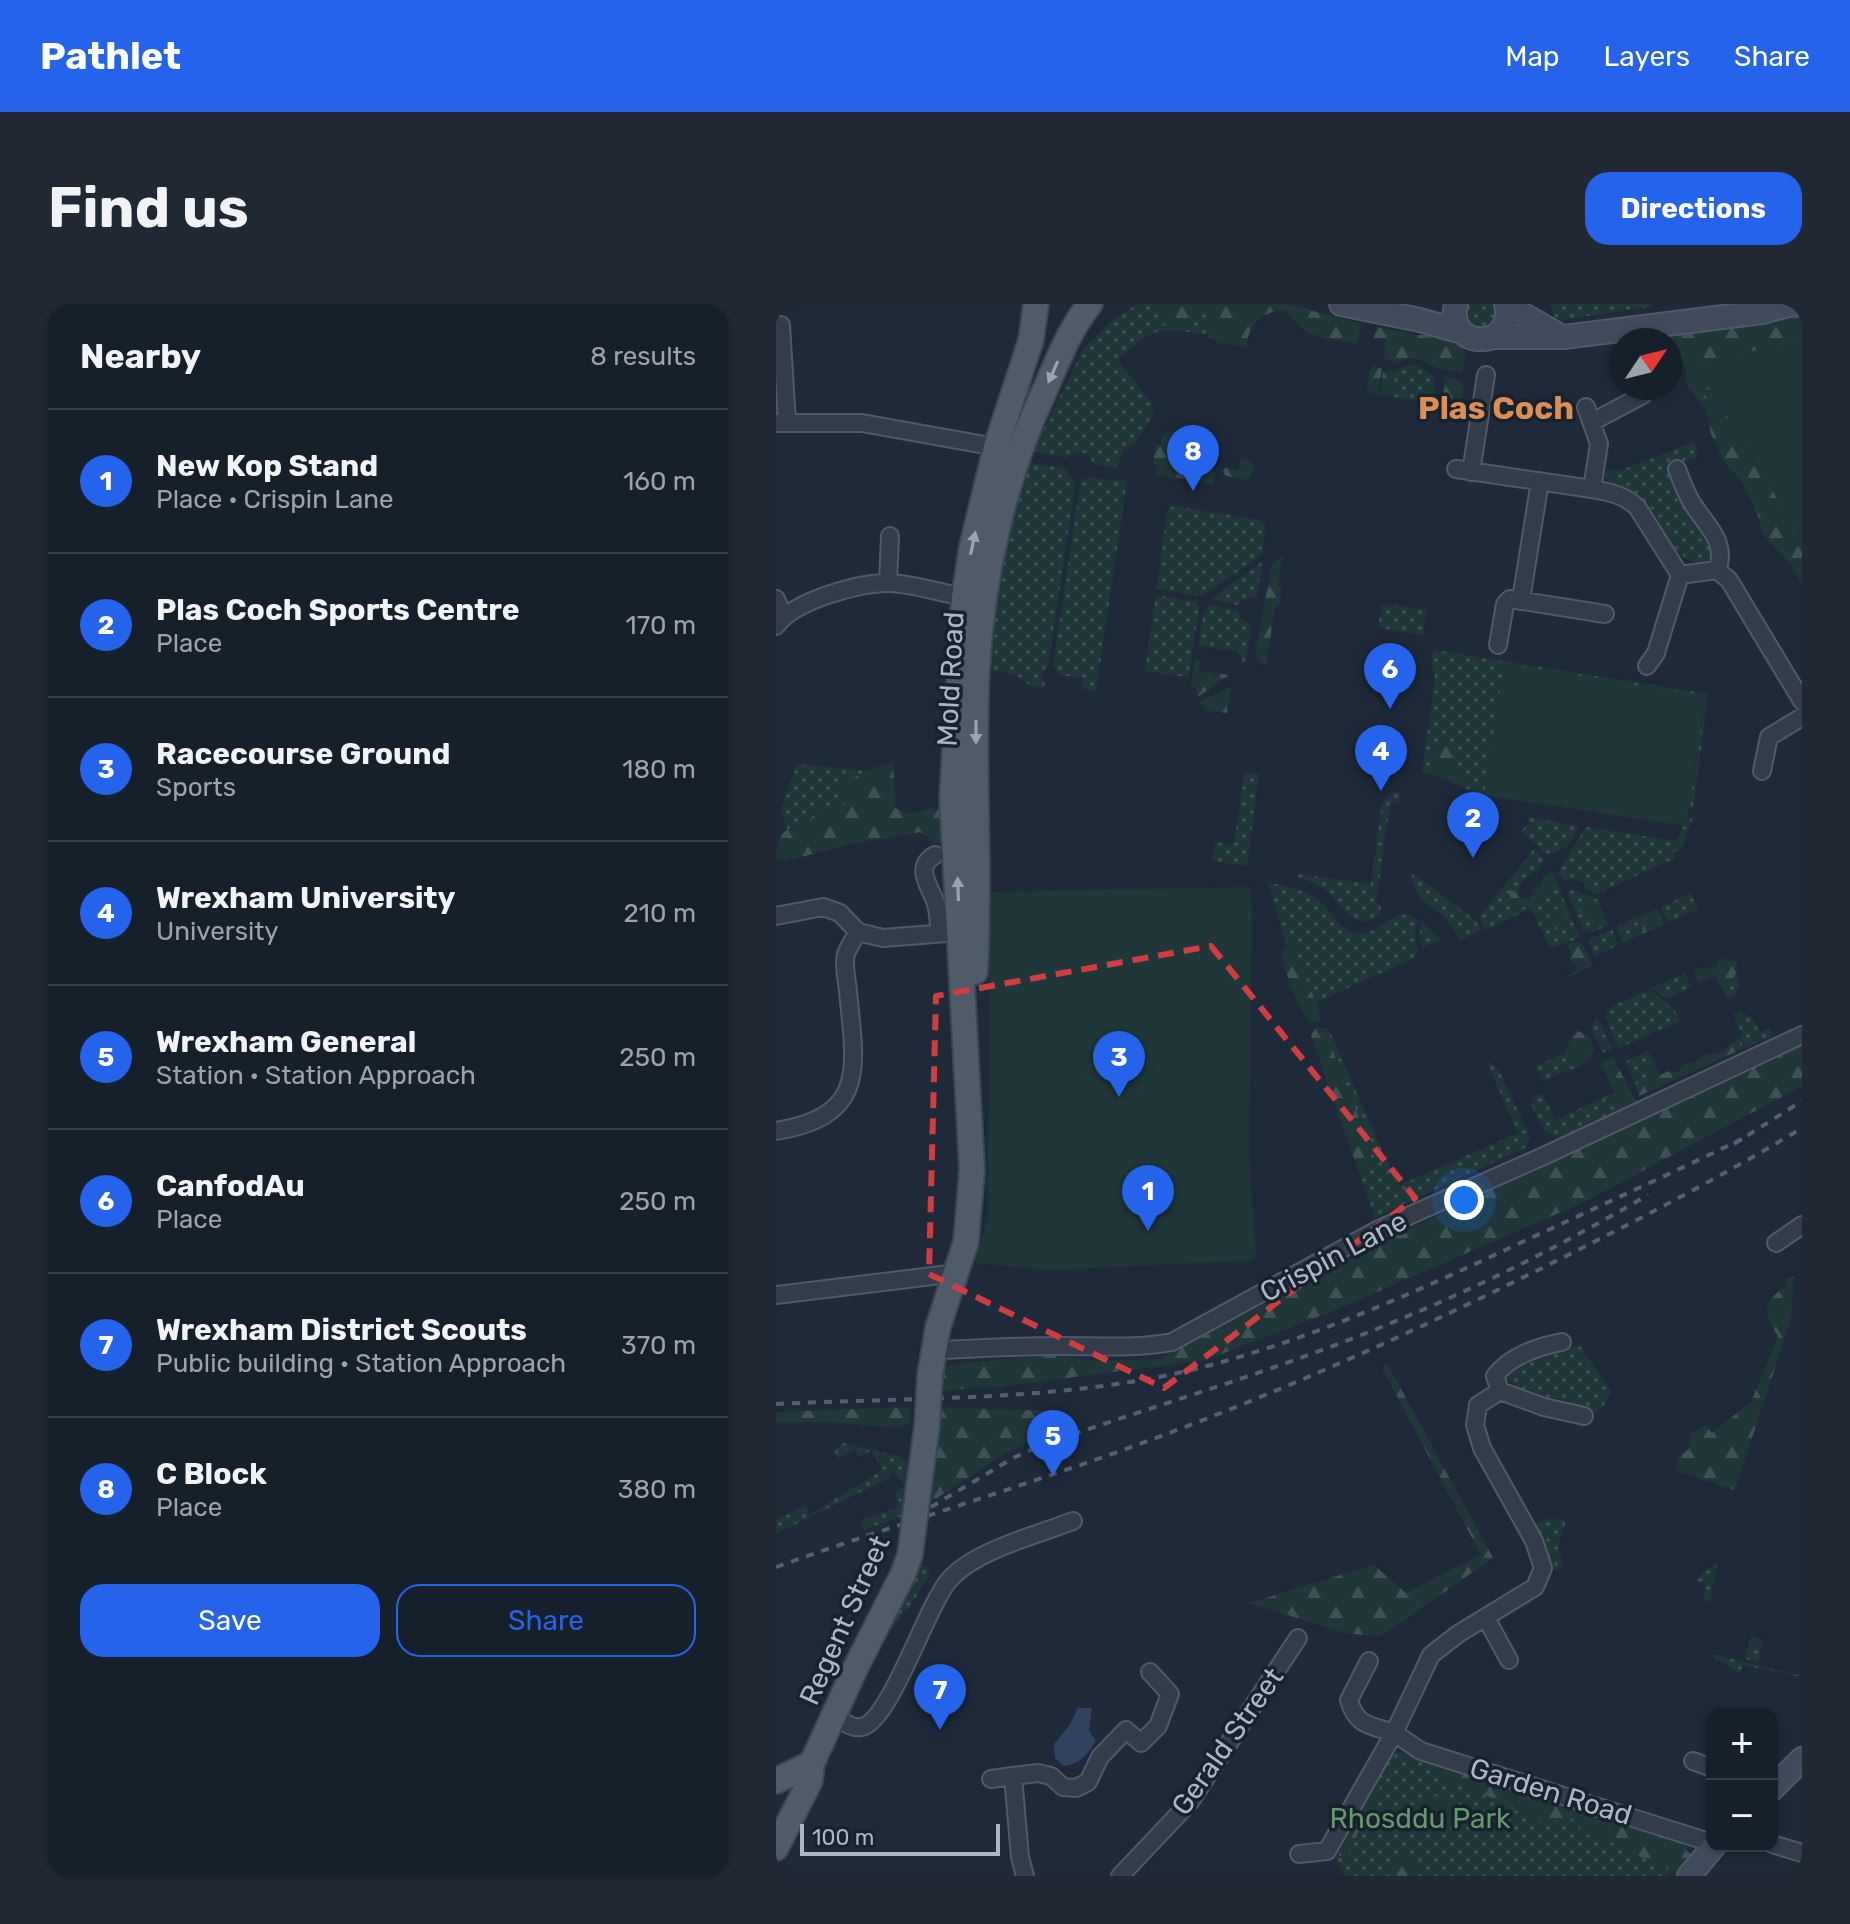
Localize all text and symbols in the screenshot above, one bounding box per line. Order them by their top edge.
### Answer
text: Pathlet [40,33,181,79]
text: Map [1505,40,1560,73]
text: Layers [1604,40,1690,73]
text: Share [1734,40,1810,73]
button: Directions [1585,172,1802,245]
text: Find us [48,175,249,241]
north arrow [1610,328,1682,400]
text: Nearby [80,336,201,377]
text: 8 results [590,341,696,372]
one-way arrow [1046,360,1060,383]
district label: Plas Coch [1418,389,1574,427]
pin: 8 [1167,425,1219,491]
text: New Kop Stand [156,448,378,484]
text: 1 [100,466,112,497]
text: 160 m [623,466,696,497]
text: Place · Crispin Lane [156,484,394,515]
one-way arrow [967,531,980,556]
text: Plas Coch Sports Centre [156,592,520,628]
text: 2 [98,610,114,641]
text: 170 m [626,610,696,641]
street label: Mold Road [930,611,971,747]
text: Place [156,628,222,659]
pin: 6 [1364,643,1416,709]
one-way arrow [970,720,982,745]
pin: 4 [1355,725,1407,791]
text: Racecourse Ground [156,736,451,772]
text: 3 [97,754,115,785]
text: 180 m [622,754,696,785]
text: Sports [156,772,236,803]
pin: 2 [1447,792,1499,858]
one-way arrow [951,876,964,901]
text: Wrexham University [156,880,456,916]
text: 4 [97,898,115,929]
text: 210 m [624,898,696,929]
text: University [156,916,279,947]
text: Wrexham General [156,1024,416,1060]
pin: 3 [1093,1031,1145,1097]
text: 5 [98,1042,114,1073]
text: 250 m [619,1042,696,1073]
text: Station · Station Approach [156,1060,476,1091]
pin: 1 [1122,1165,1174,1231]
text: CanfodAu [156,1168,305,1204]
your location [1444,1180,1484,1220]
text: 6 [98,1186,114,1217]
text: 250 m [619,1186,696,1217]
text: Place [156,1204,222,1235]
street label: Crispin Lane [1254,1204,1412,1309]
text: Wrexham District Scouts [156,1312,527,1348]
text: 7 [99,1330,113,1361]
text: 370 m [621,1330,696,1361]
text: Public building · Station Approach [156,1348,566,1379]
pin: 5 [1027,1410,1079,1476]
text: C Block [156,1456,267,1492]
text: 8 [97,1474,115,1505]
text: 380 m [618,1474,696,1505]
text: Place [156,1492,222,1523]
street label: Regent Street [792,1530,897,1710]
button: Save [80,1584,380,1657]
button: Share [396,1584,696,1657]
street label: Gerald Street [1165,1661,1290,1821]
pin: 7 [914,1664,966,1730]
map controls [1706,1708,1778,1852]
button: + [1706,1708,1778,1780]
street label: Garden Road [1466,1751,1636,1832]
button: − [1706,1780,1778,1852]
park label: Rhosddu Park [1329,1802,1511,1835]
scale bar [800,1820,1000,1856]
text: 100 m [812,1824,874,1851]

